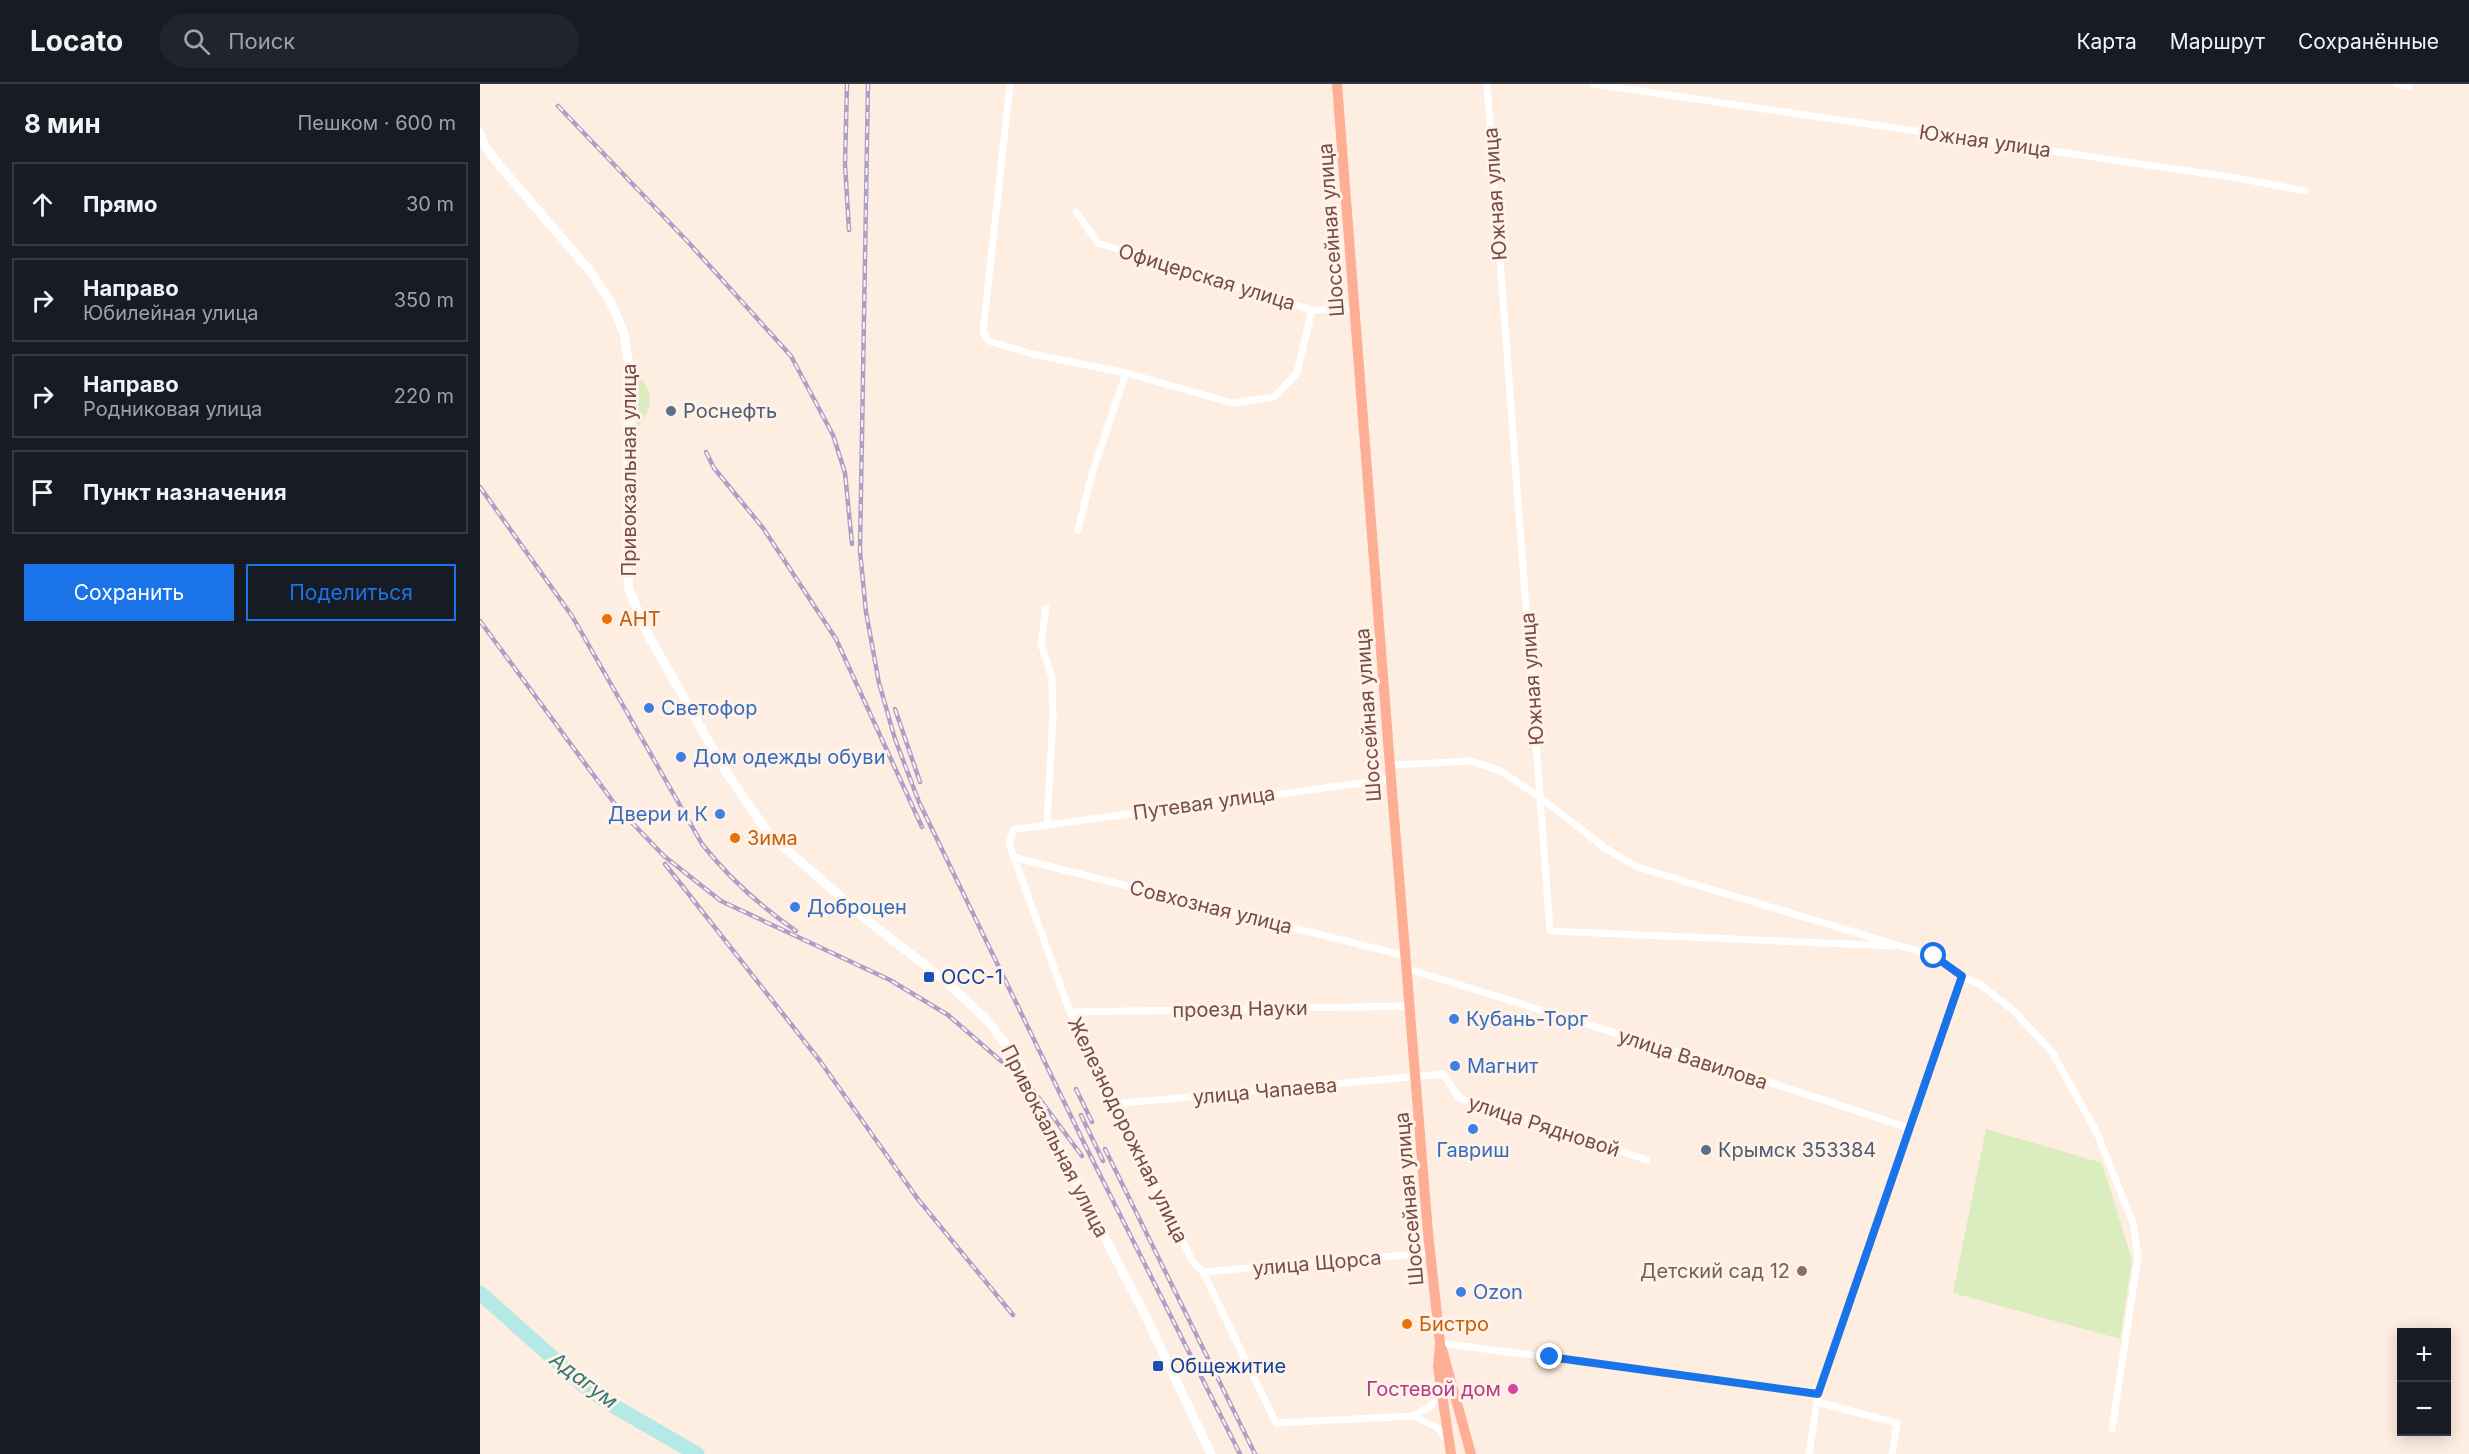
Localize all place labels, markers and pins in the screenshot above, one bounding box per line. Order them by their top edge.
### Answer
place label: Роснефть [683,399,777,423]
marker: Роснефть [664,404,678,418]
place label: АНТ [619,607,661,631]
marker: АНТ [600,612,614,626]
place label: Светофор [661,696,758,720]
marker: Светофор [642,701,656,715]
place label: Дом одежды обуви [693,745,885,769]
marker: Дом одежды обуви [674,750,688,764]
place label: Двери и К [608,802,708,826]
marker: Двери и К [713,807,727,821]
place label: Зима [747,826,798,850]
marker: Зима [728,831,742,845]
place label: Доброцен [807,895,907,919]
marker: Доброцен [788,900,802,914]
place label: ОСС-1 [941,965,1003,989]
marker: ОСС-1 [922,970,936,984]
place label: Кубань-Торг [1466,1007,1588,1031]
marker: Кубань-Торг [1447,1012,1461,1026]
place label: Магнит [1467,1054,1539,1078]
marker: Магнит [1448,1059,1462,1073]
marker: Гавриш [1466,1122,1480,1136]
place label: Гавриш [1436,1138,1510,1162]
place label: Крымск 353384 [1718,1138,1876,1162]
marker: Крымск 353384 [1699,1143,1713,1157]
place label: Детский сад 12 [1640,1259,1790,1283]
marker: Детский сад 12 [1795,1264,1809,1278]
place label: Ozon [1473,1280,1523,1304]
marker: Ozon [1454,1285,1468,1299]
place label: Бистро [1419,1312,1489,1336]
marker: Бистро [1400,1317,1414,1331]
place label: Общежитие [1170,1354,1286,1378]
marker: Общежитие [1151,1359,1165,1373]
place label: Гостевой дом [1366,1377,1501,1401]
marker: Гостевой дом [1506,1382,1520,1396]

